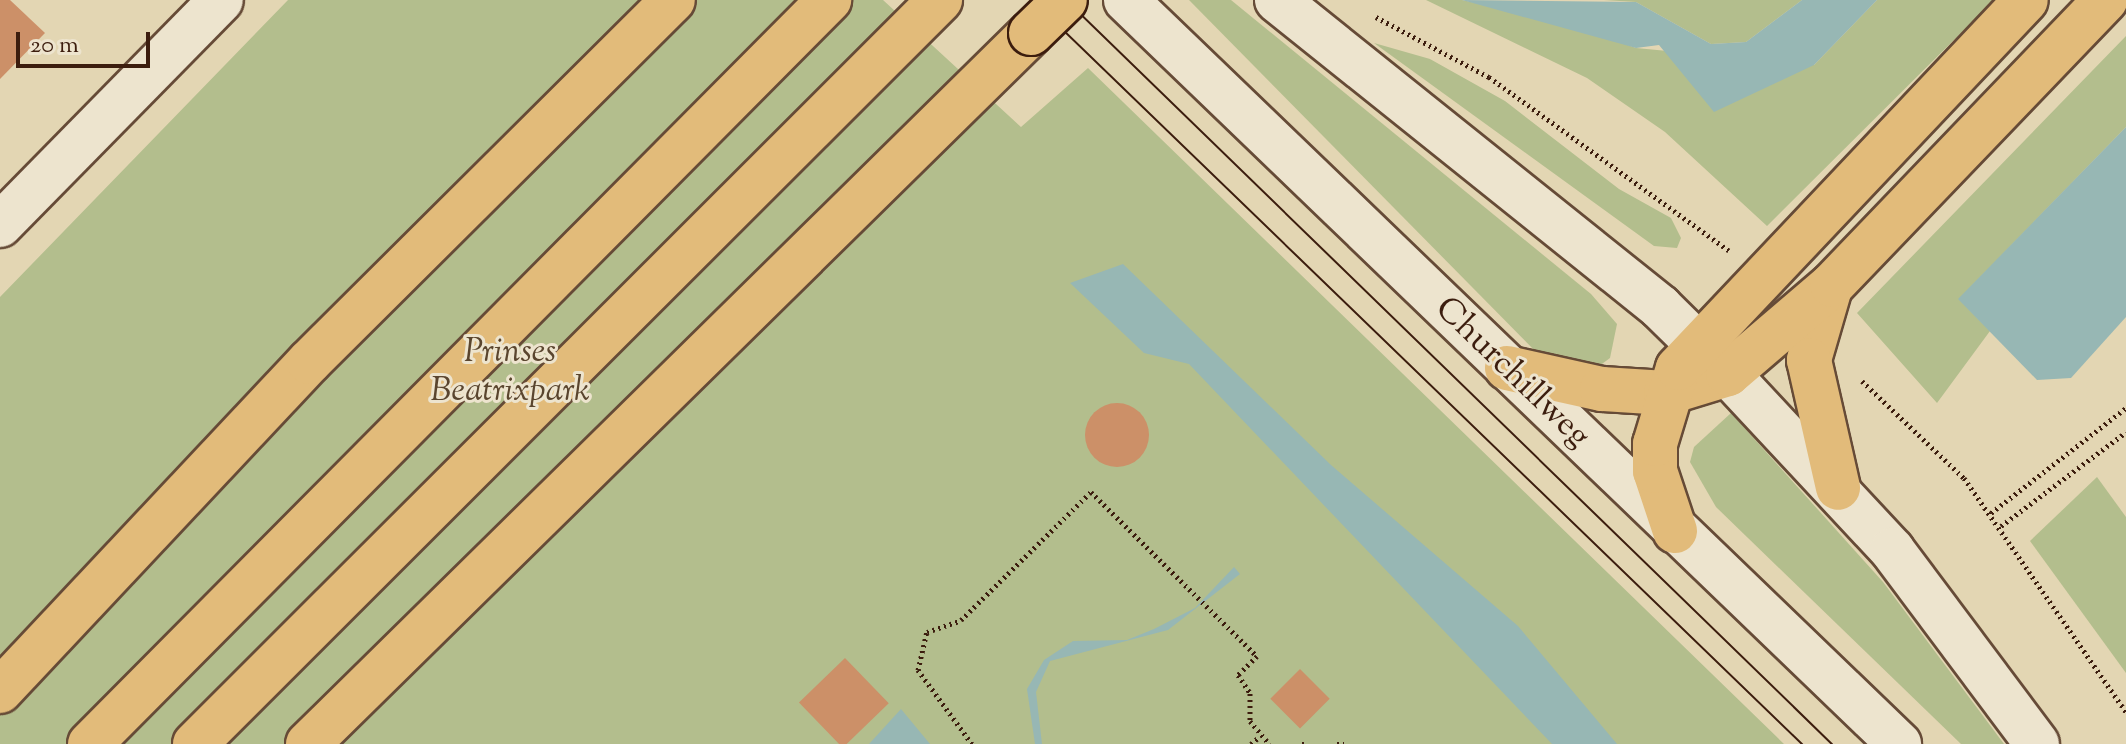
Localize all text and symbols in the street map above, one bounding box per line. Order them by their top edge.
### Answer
scale bar [20,16,154,66]
text: 20 m [30,29,79,63]
street label: Churchillweg [1426,289,1598,457]
park label: Prinses Beatrixpark [430,332,590,412]

